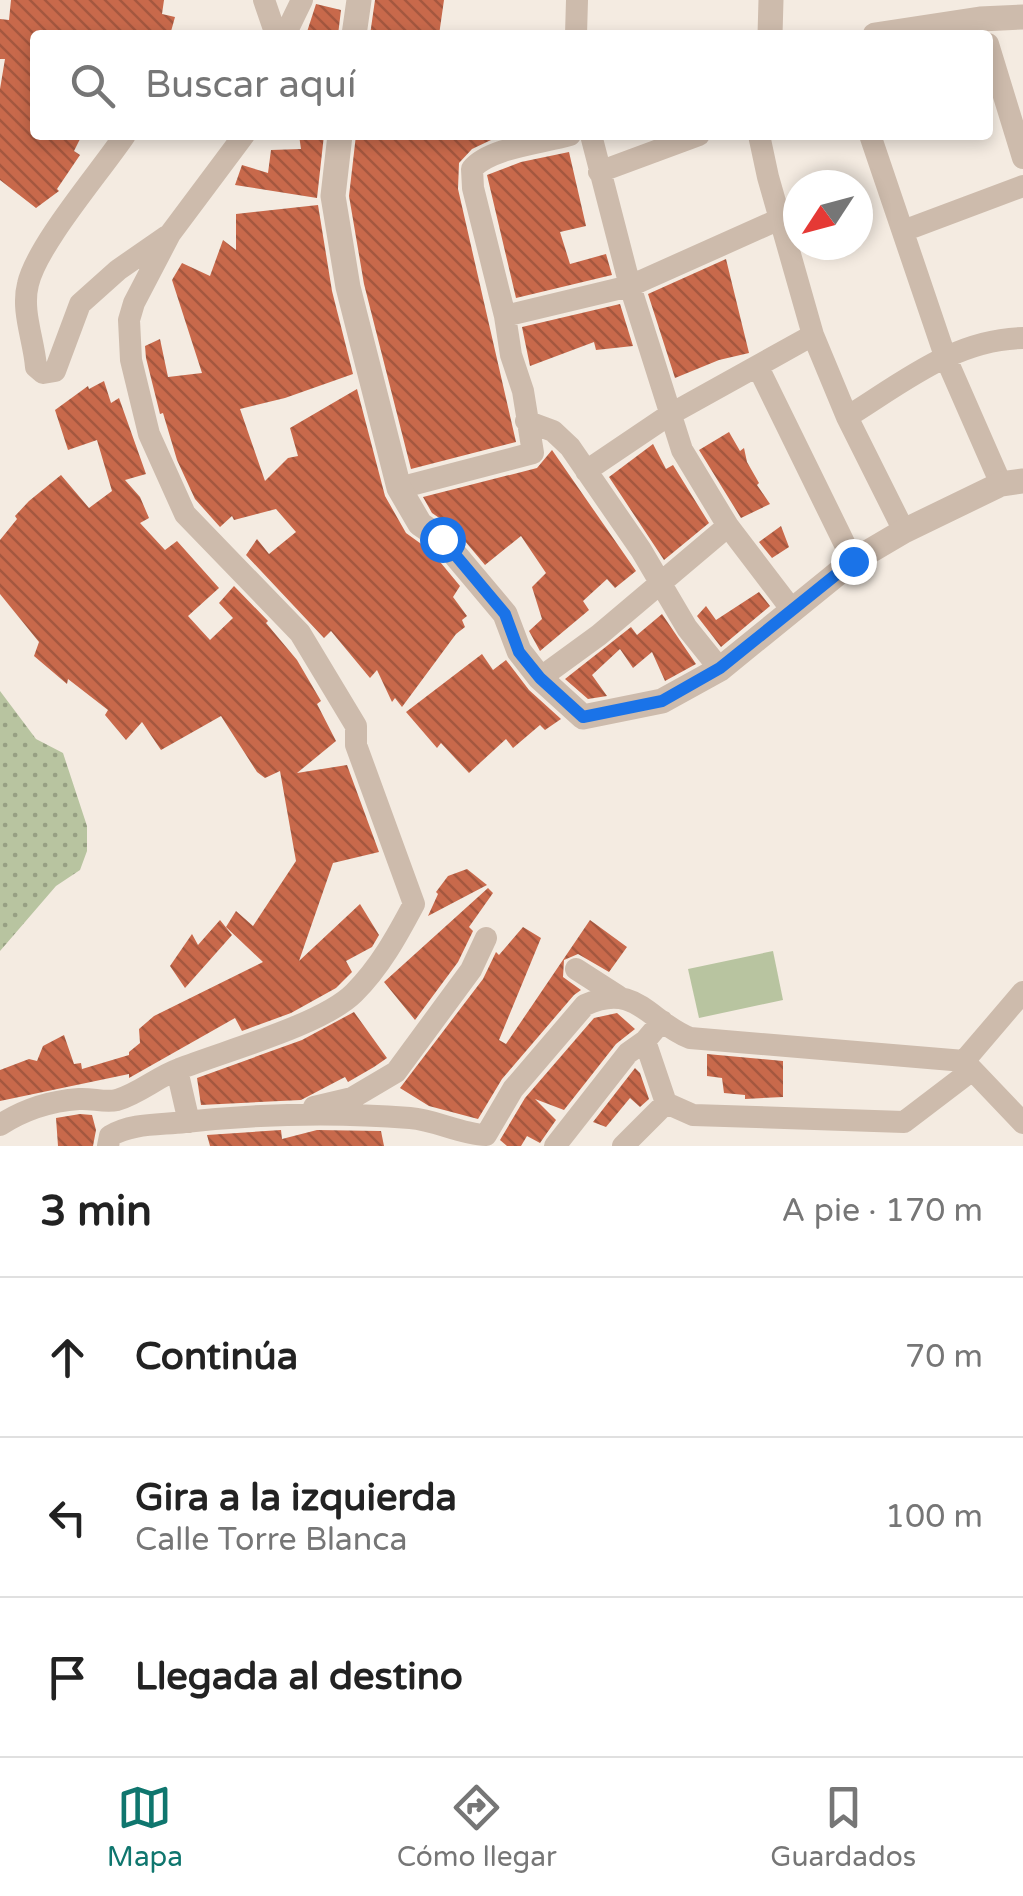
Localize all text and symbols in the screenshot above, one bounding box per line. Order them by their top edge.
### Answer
search box [30,30,993,140]
icon: search [65,58,120,113]
text: Buscar aquí [145,62,356,108]
north arrow [783,170,873,260]
route start [420,517,466,563]
route end [831,539,877,585]
text: 3 min [40,1186,152,1237]
text: A pie · 170 m [782,1192,983,1230]
icon: ahead [40,1330,95,1385]
text: Continúa [135,1334,298,1380]
text: 70 m [905,1338,983,1376]
text: Gira a la izquierda [135,1475,457,1521]
icon: left [40,1490,95,1545]
text: 100 m [885,1498,983,1536]
text: Calle Torre Blanca [135,1521,407,1559]
icon: arrive [40,1650,95,1705]
text: Llegada al destino [135,1654,463,1700]
tab: Mapa [107,1780,183,1874]
tab: Cómo llegar [397,1780,557,1874]
tab: Guardados [770,1780,916,1874]

